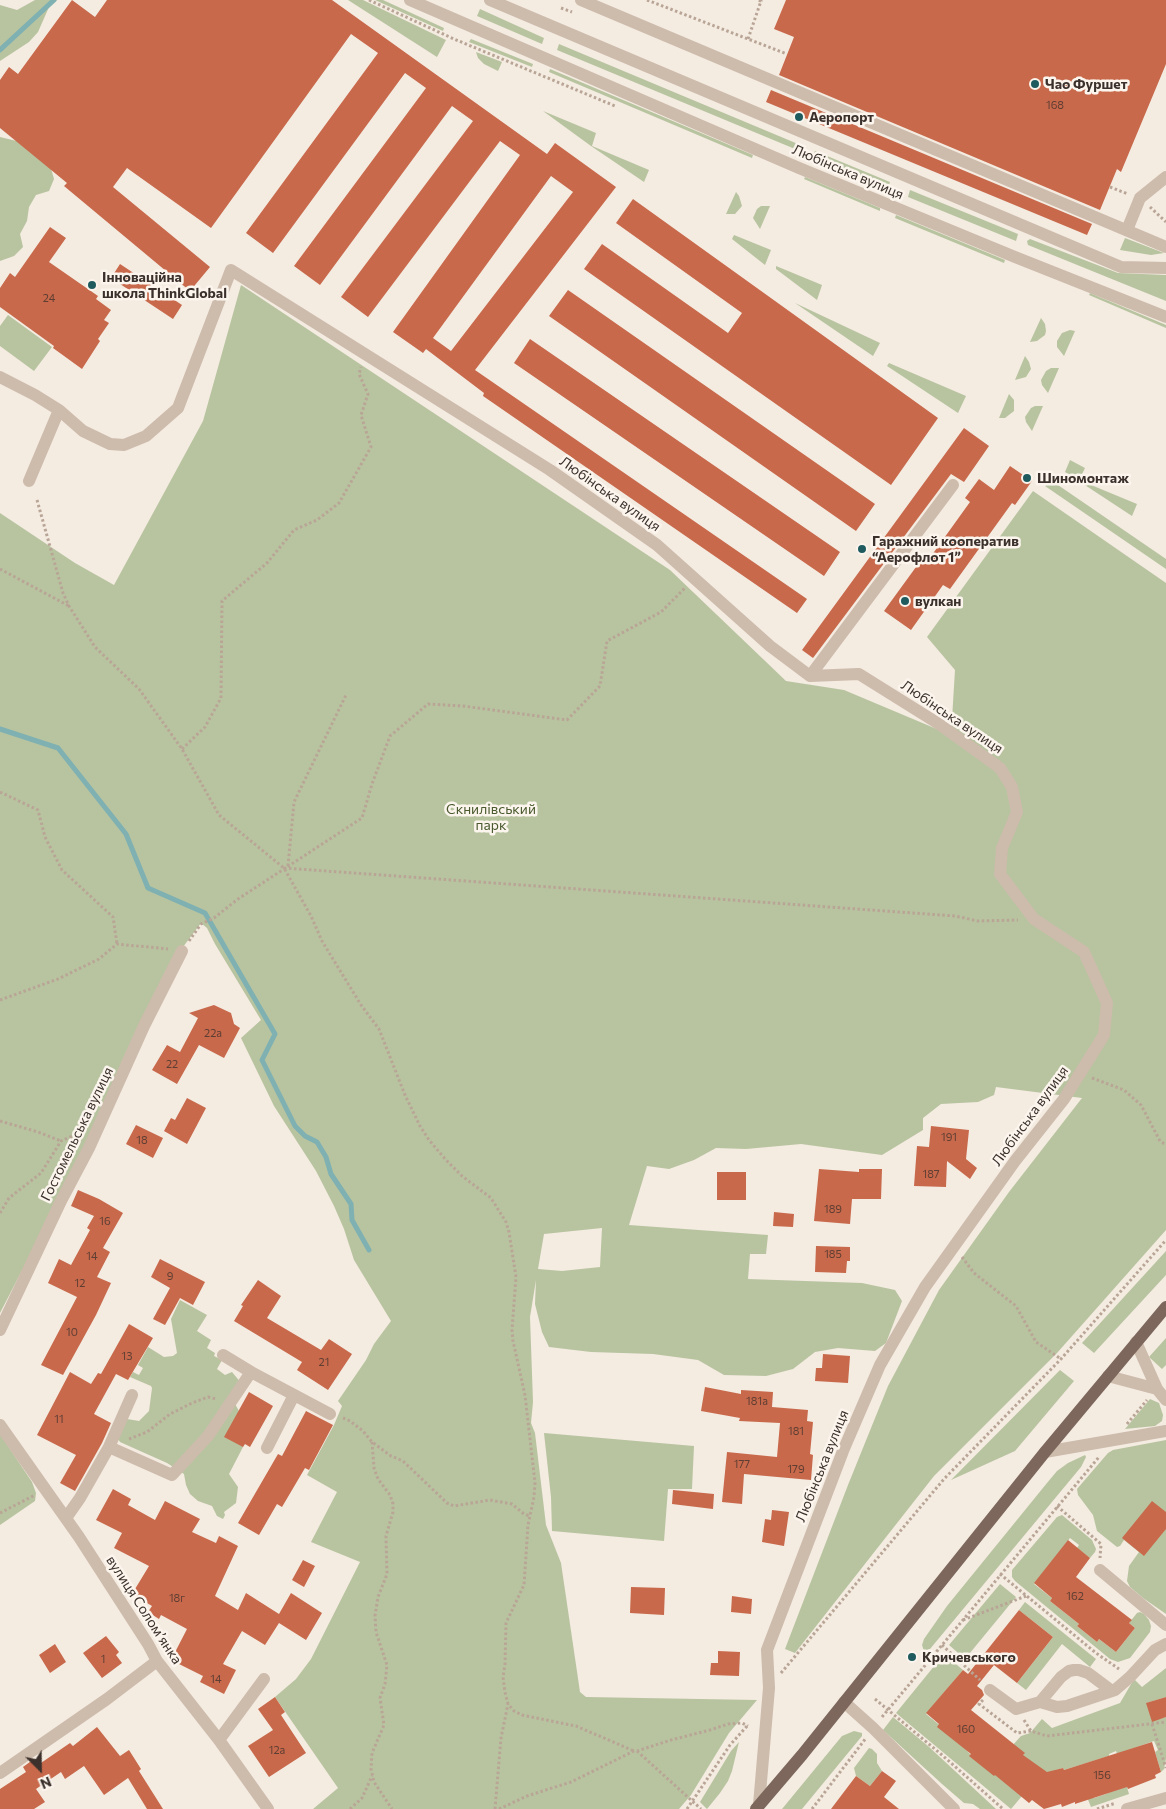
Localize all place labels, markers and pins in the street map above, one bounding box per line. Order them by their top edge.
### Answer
place label: Чао Фуршет [1045,76,1127,92]
marker: Чао Фуршет [1029,78,1041,90]
place label: Аеропорт [809,109,874,125]
marker: Аеропорт [793,111,805,123]
place label: Інноваційна школа ThinkGlobal [102,269,227,302]
marker: Інноваційна школа ThinkGlobal [86,279,98,291]
place label: Шиномонтаж [1037,470,1129,486]
marker: Шиномонтаж [1021,472,1033,484]
place label: Гаражний кооператив “Аерофлот 1” [872,533,1019,566]
marker: Гаражний кооператив “Аерофлот 1” [856,543,868,555]
place label: вулкан [915,593,961,609]
marker: вулкан [899,595,911,607]
place label: Кричевського [922,1649,1016,1665]
marker: Кричевського [906,1651,918,1663]

